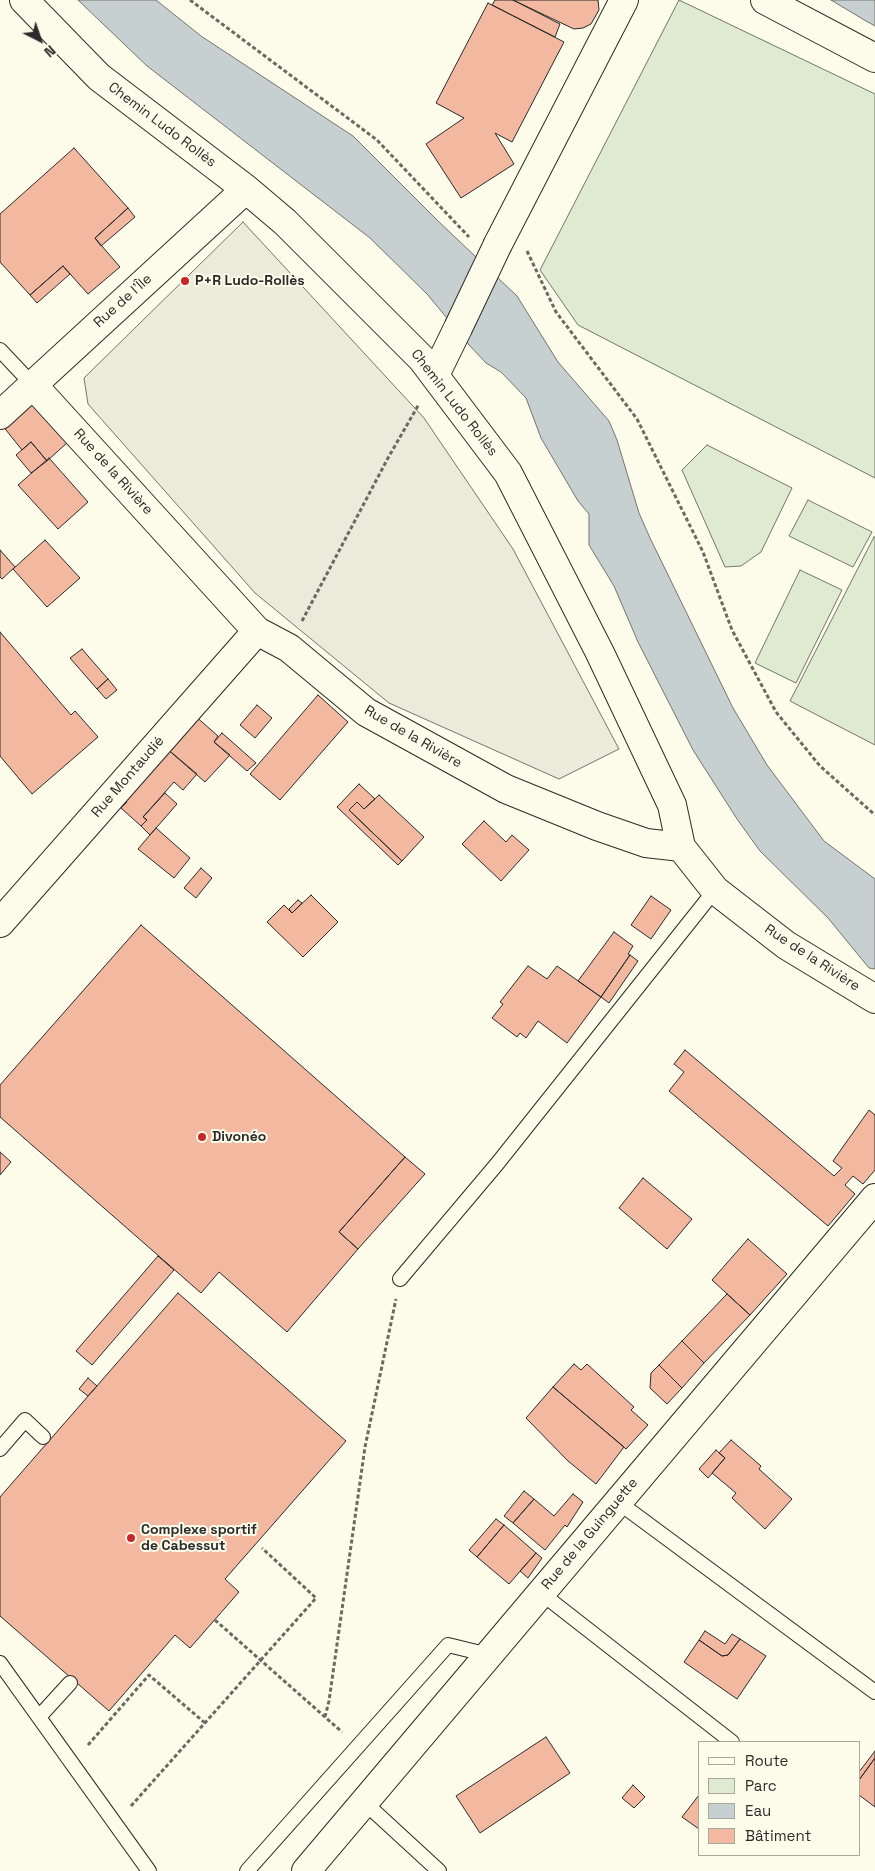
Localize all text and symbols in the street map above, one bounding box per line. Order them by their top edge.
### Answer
north arrow [15,15,65,65]
text: N [40,41,59,61]
street label: Chemin Ludo Rollès [105,79,219,171]
street label: Rue de l'Île [91,271,155,331]
place label: P+R Ludo-Rollès [195,273,305,289]
marker: P+R Ludo-Rollès [179,275,191,287]
street label: Chemin Ludo Rollès [407,346,501,460]
street label: Rue de la Rivière [70,425,156,519]
street label: Rue de la Rivière [361,702,465,772]
street label: Rue Montaudié [88,733,168,821]
street label: Rue de la Rivière [761,921,863,995]
place label: Divonéo [212,1129,266,1145]
marker: Divonéo [196,1131,208,1143]
street label: Rue de la Guinguette [539,1475,641,1593]
place label: Complexe sportif de Cabessut [141,1522,257,1554]
marker: Complexe sportif de Cabessut [125,1532,137,1544]
legend [698,1741,860,1856]
text: Route [745,1751,788,1770]
text: Parc [745,1776,777,1795]
text: Eau [745,1801,771,1820]
text: Bâtiment [745,1826,811,1845]

